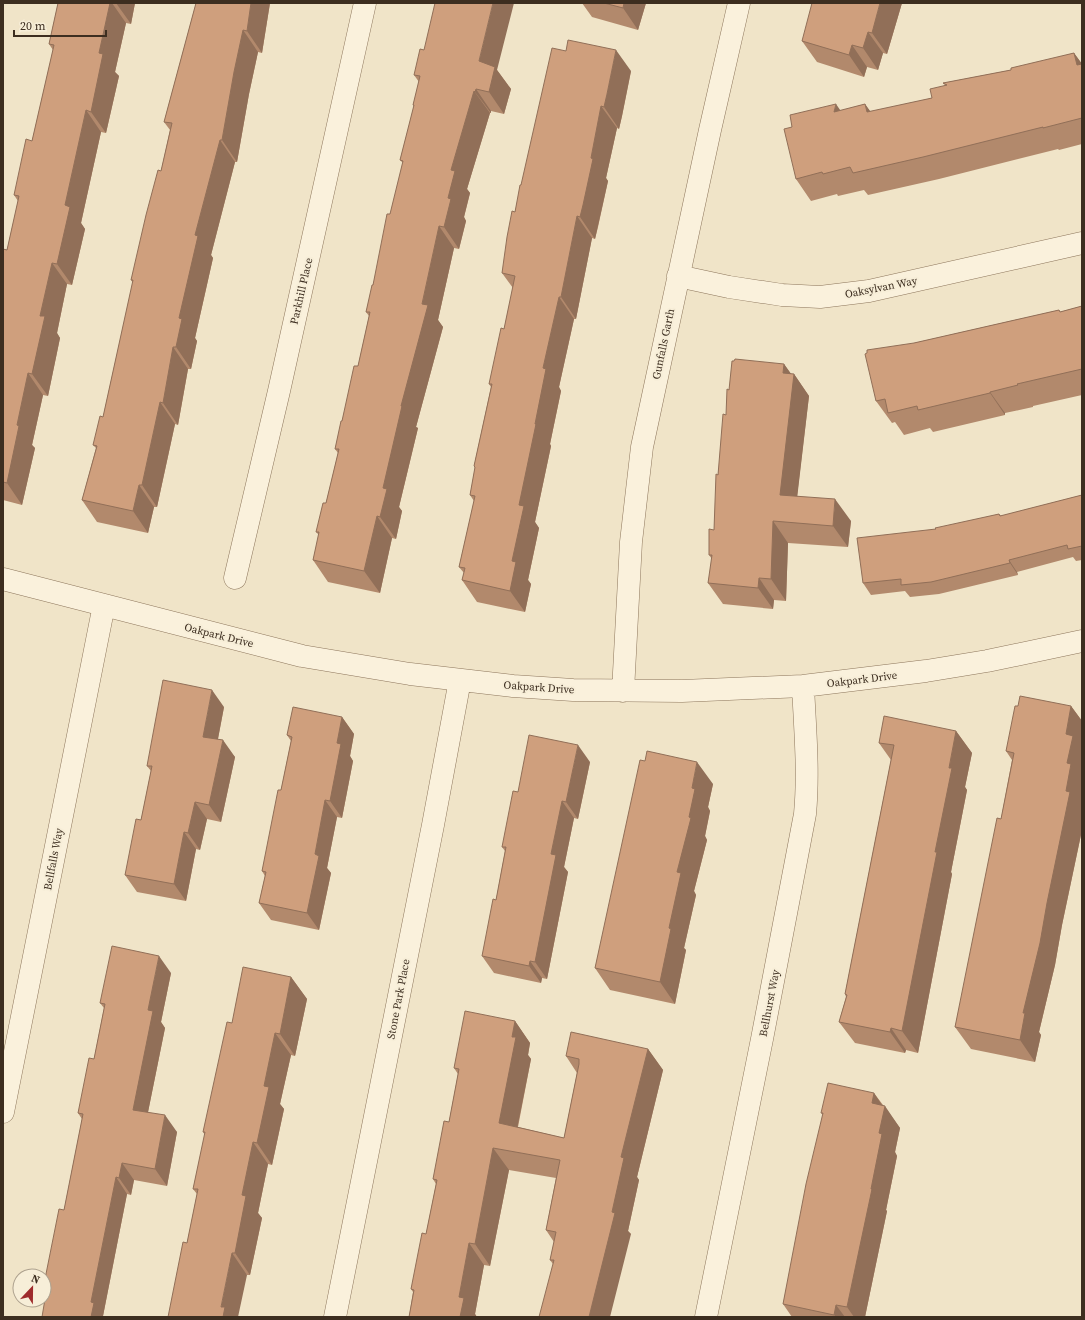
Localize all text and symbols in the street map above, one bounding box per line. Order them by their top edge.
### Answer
scale bar [14,12,106,38]
text: 20 m [20,18,46,34]
street label: Parkhill Place [287,256,317,326]
street label: Oaksylvan Way [844,273,919,302]
street label: Gunfalls Garth [649,307,678,381]
street label: Oakpark Drive [183,620,255,651]
street label: Oakpark Drive [826,668,899,691]
street label: Oakpark Drive [503,678,575,697]
street label: Bellfalls Way [40,826,67,891]
street label: Stone Park Place [383,957,414,1040]
street label: Bellhurst Way [756,968,783,1038]
north arrow [12,1268,52,1308]
text: N [29,1271,42,1288]

